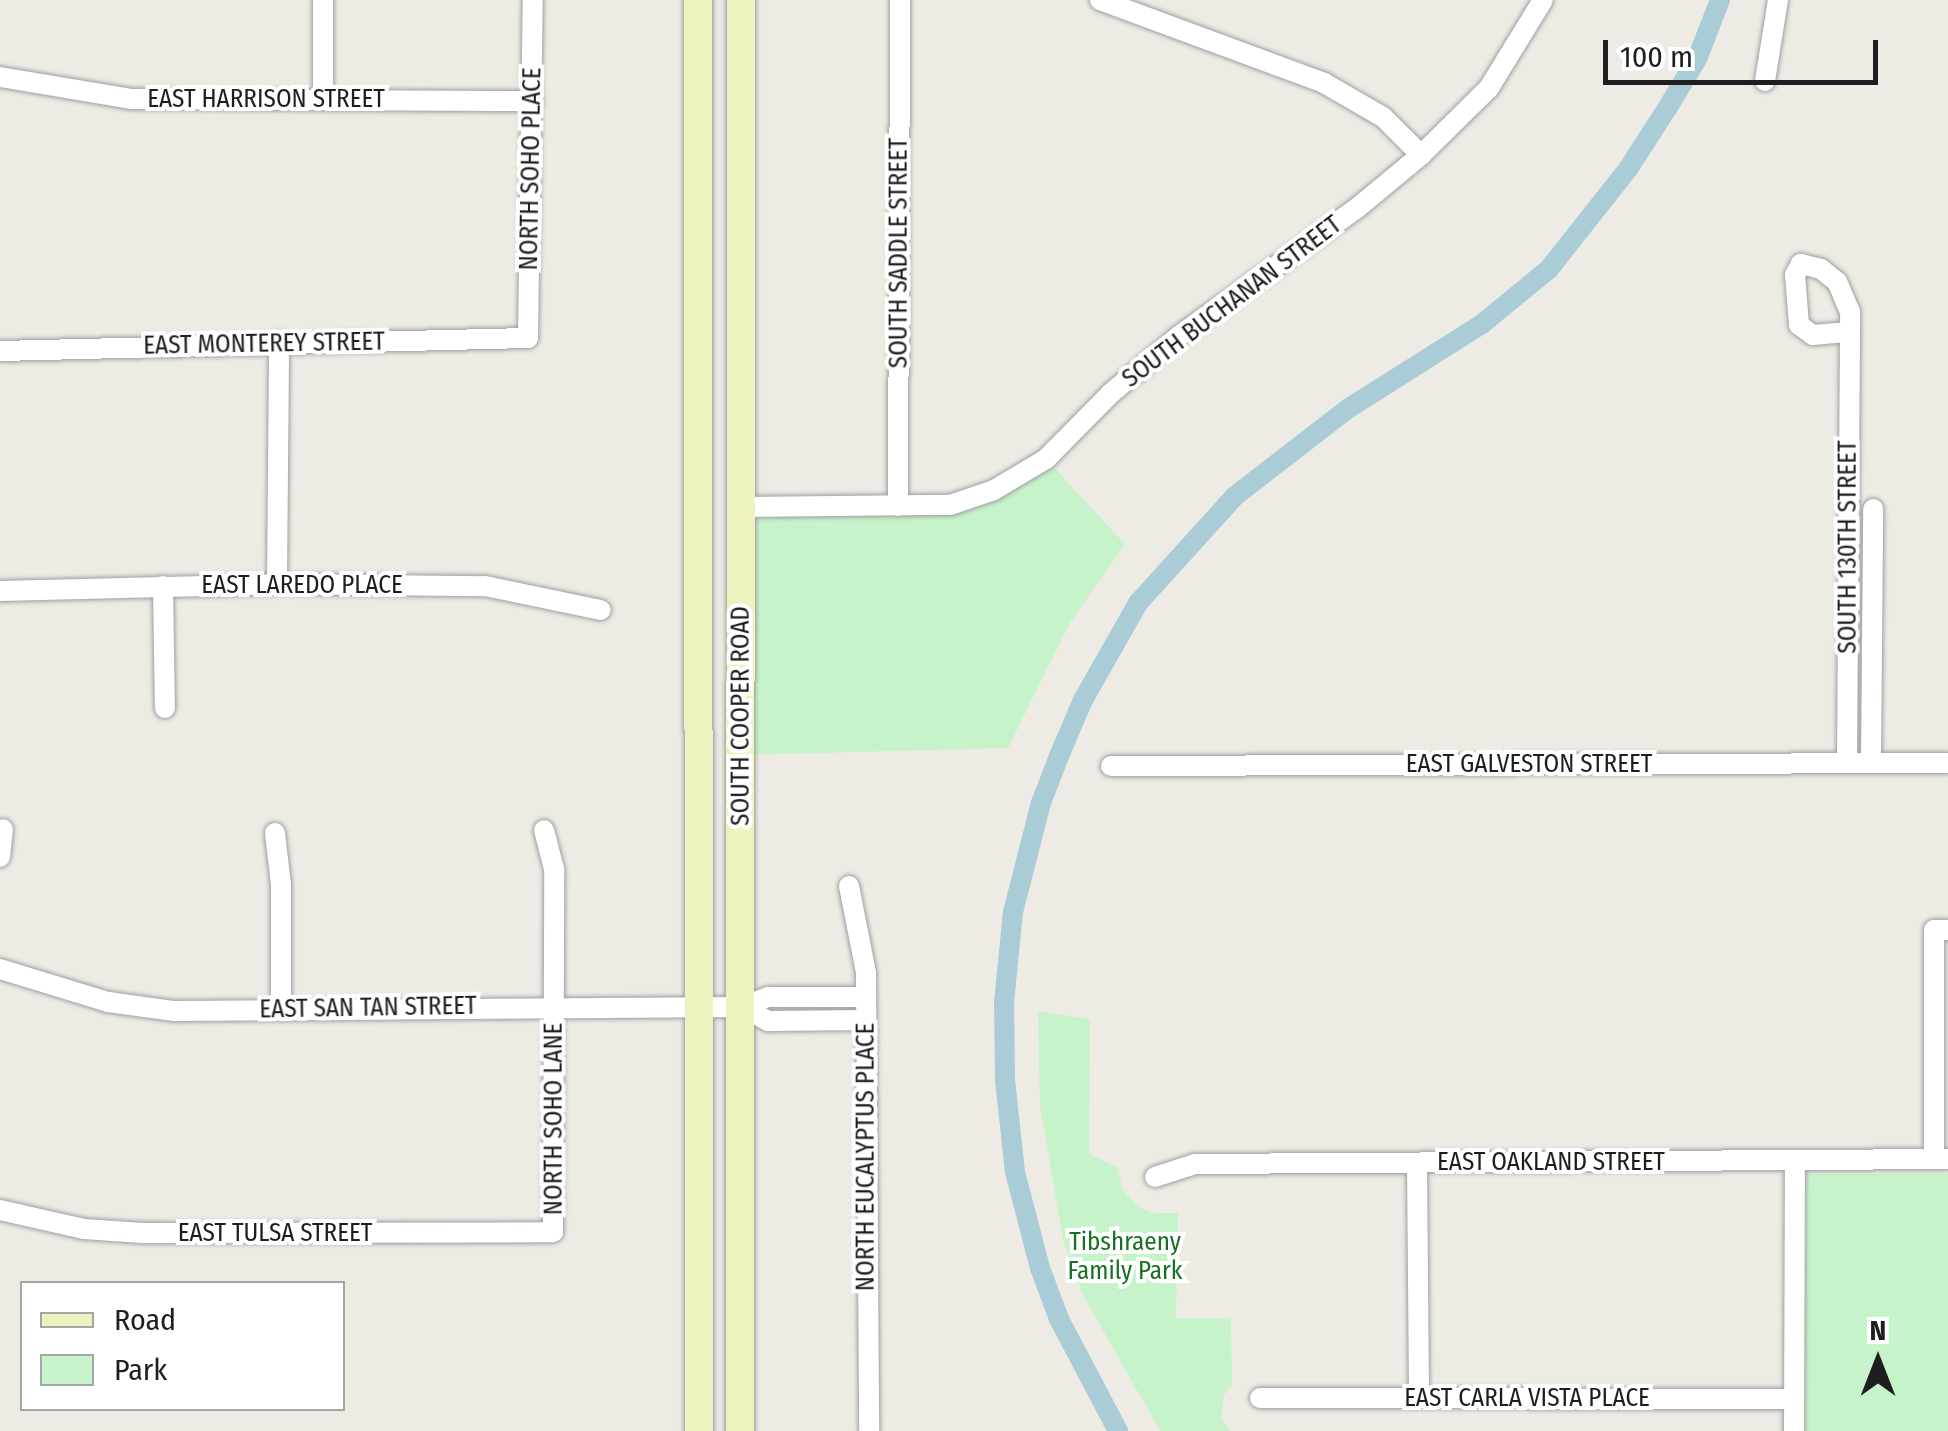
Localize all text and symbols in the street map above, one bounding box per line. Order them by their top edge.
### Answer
scale bar [1608,20,1883,82]
text: 100 m [1620,39,1693,75]
street label: NORTH SOHO PLACE [514,67,548,271]
street label: EAST HARRISON STREET [147,84,385,114]
street label: SOUTH SADDLE STREET [884,138,914,368]
street label: SOUTH BUCHANAN STREET [1117,210,1347,394]
street label: EAST MONTEREY STREET [143,327,385,361]
street label: SOUTH 130TH STREET [1833,440,1863,654]
street label: EAST LAREDO PLACE [201,570,403,600]
street label: SOUTH COOPER ROAD [726,606,756,826]
street label: EAST GALVESTON STREET [1406,749,1652,779]
street label: EAST SAN TAN STREET [259,991,477,1025]
street label: NORTH SOHO LANE [539,1023,569,1215]
street label: NORTH EUCALYPTUS PLACE [851,1023,881,1291]
street label: EAST OAKLAND STREET [1437,1147,1665,1177]
street label: EAST TULSA STREET [178,1218,372,1248]
park label: Tibshraeny Family Park [1068,1228,1182,1287]
legend [20,1281,345,1411]
text: Road [114,1302,176,1338]
north arrow [1828,1311,1928,1411]
text: N [1870,1314,1886,1347]
text: Park [114,1352,167,1388]
street label: EAST CARLA VISTA PLACE [1404,1383,1650,1413]

